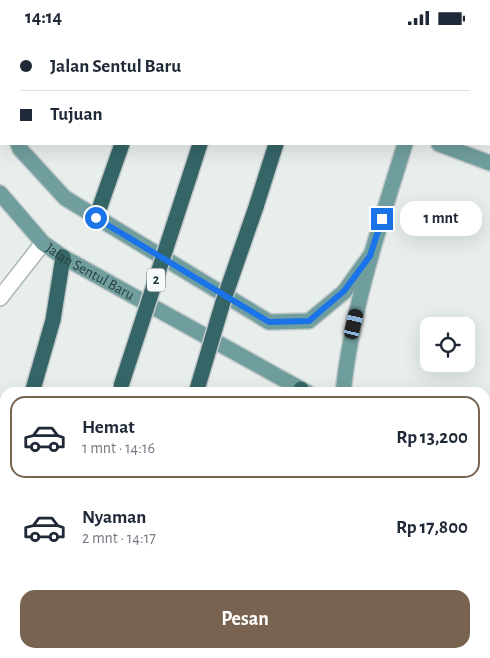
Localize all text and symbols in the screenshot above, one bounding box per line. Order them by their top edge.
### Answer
text: 14:14 [25,8,62,27]
text: Jalan Sentul Baru [50,57,181,76]
text: Tujuan [50,105,103,124]
callout: 1 mnt [400,201,482,237]
route start [85,207,107,229]
route end [371,208,393,230]
text: 1 mnt [424,210,458,226]
street label: Jalan Sentul Baru [43,240,137,303]
road number: 2 [147,269,165,291]
car [343,308,364,340]
map controls [420,317,475,372]
button: locate [420,317,475,372]
icon: car [22,415,67,460]
text: Hemat [82,418,135,437]
text: Rp 13,200 [396,428,468,447]
text: 1 mnt · 14:16 [82,440,155,456]
icon: car [22,505,67,550]
text: Nyaman [82,508,146,527]
text: Rp 17,800 [396,518,468,537]
text: 2 mnt · 14:17 [82,530,156,546]
button: Pesan [20,590,470,648]

